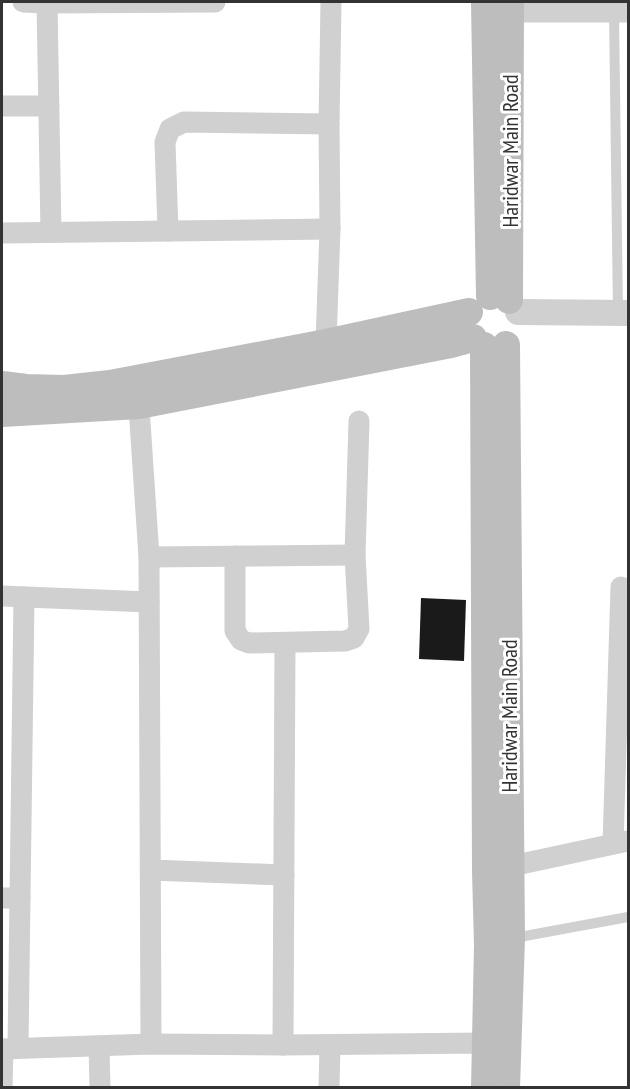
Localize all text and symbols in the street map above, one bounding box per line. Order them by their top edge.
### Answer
street label: Haridwar Main Road [496,75,524,227]
street label: Haridwar Main Road [495,640,523,792]

